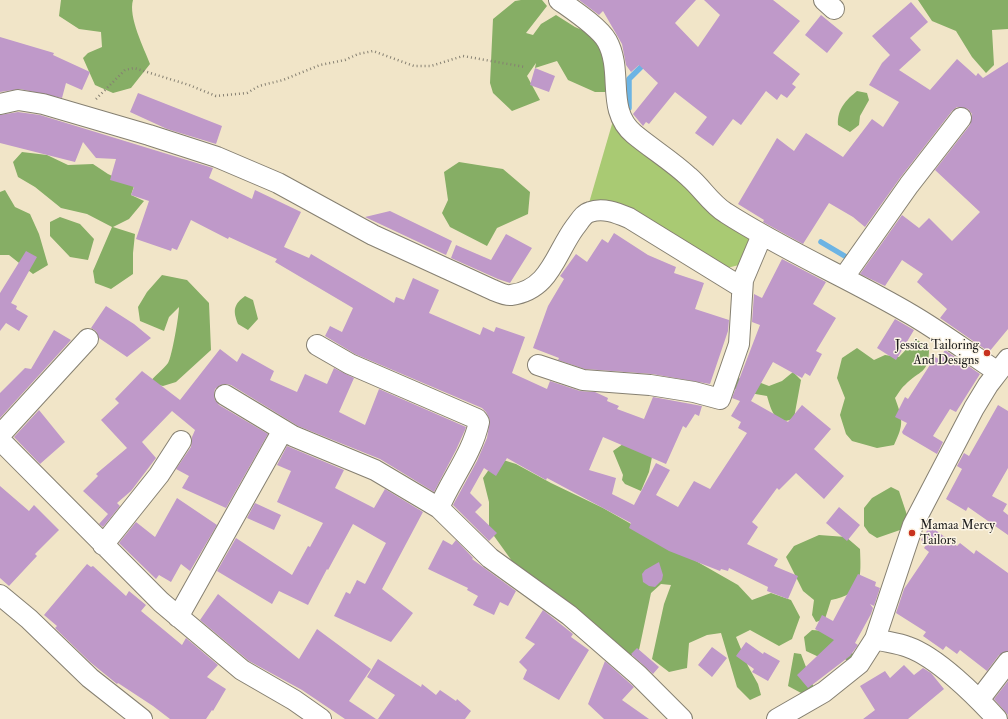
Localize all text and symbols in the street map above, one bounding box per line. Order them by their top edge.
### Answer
place label: Jessica Tailoring And Designs [895,338,979,369]
marker: Jessica Tailoring And Designs [982,348,992,358]
place label: Mamaa Mercy Tailors [920,518,995,549]
marker: Mamaa Mercy Tailors [907,528,917,538]

